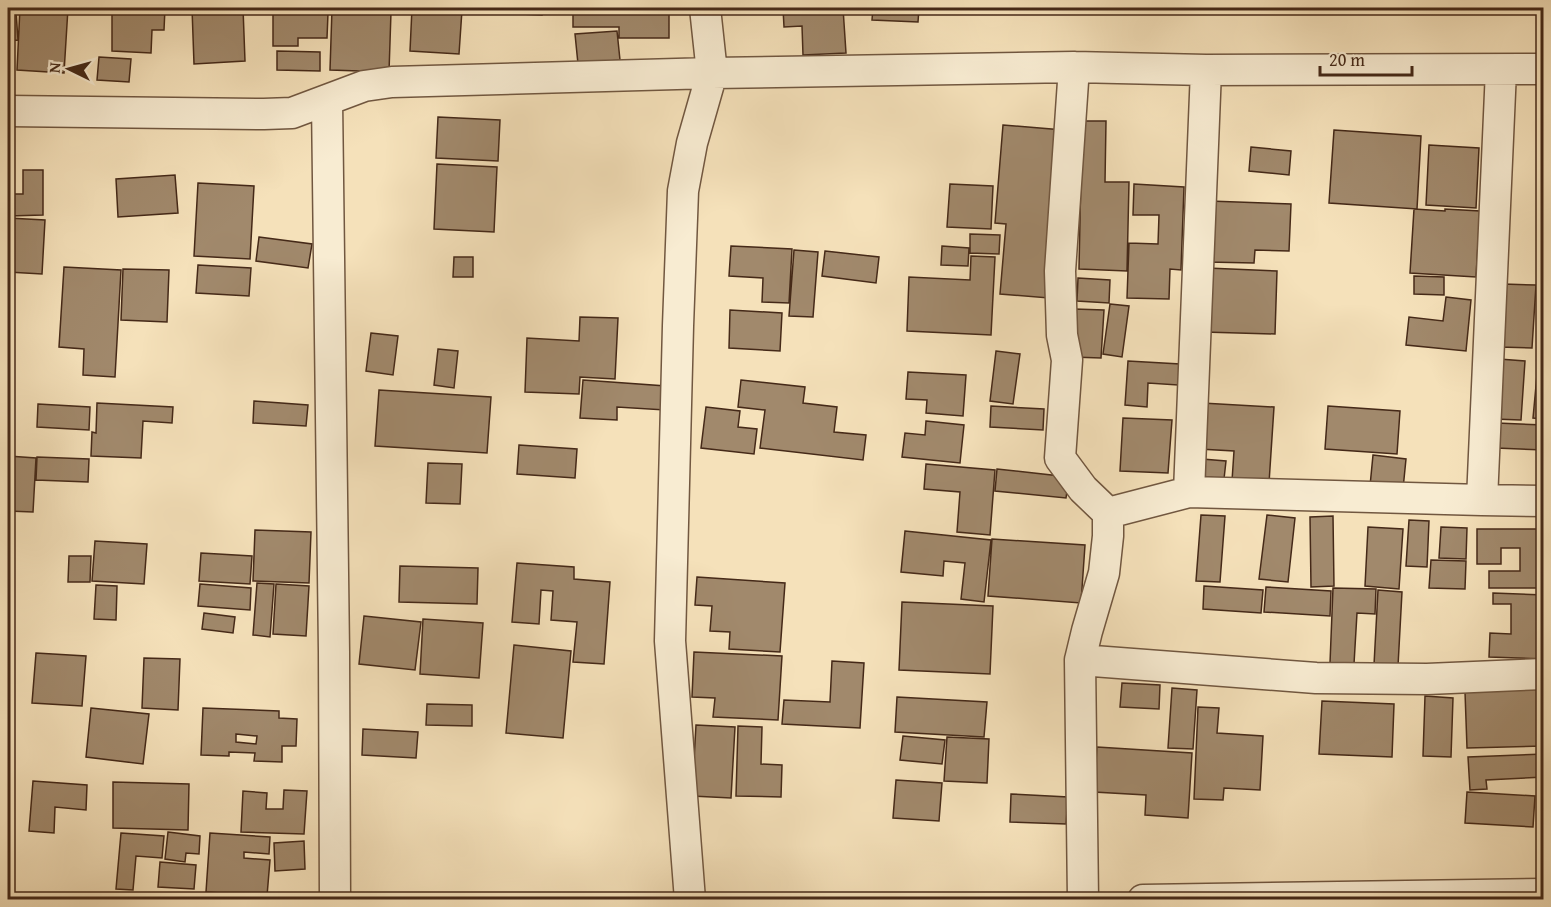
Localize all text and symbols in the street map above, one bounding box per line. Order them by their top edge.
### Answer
north arrow [39,39,99,99]
scale bar [1320,39,1412,77]
text: 20 m [1329,46,1365,73]
text: N [42,61,67,74]

